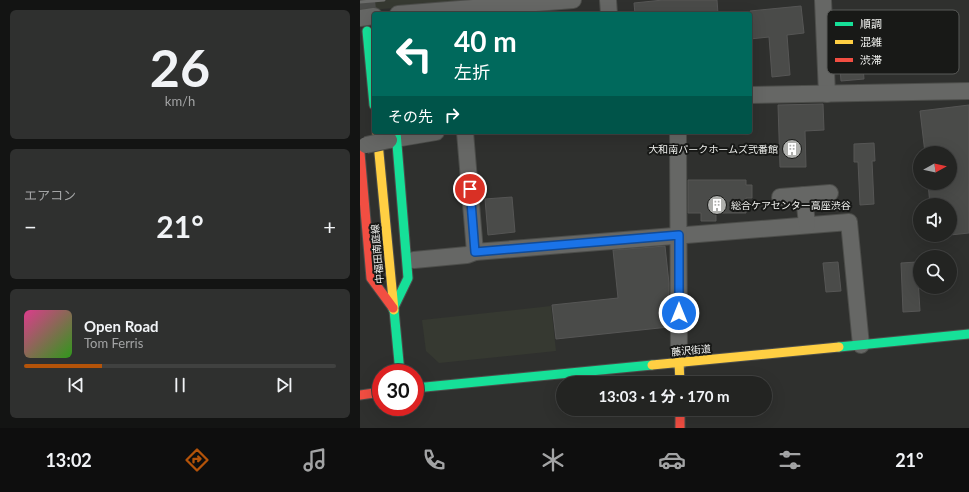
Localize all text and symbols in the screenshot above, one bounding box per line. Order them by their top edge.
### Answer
legend [827,10,959,74]
text: 順調 [860,17,882,30]
text: 40 m [454,24,517,58]
icon: left [388,28,440,80]
text: 混雑 [860,35,882,48]
text: 26 [150,36,210,98]
text: 渋滞 [860,53,882,66]
text: 左折 [454,61,490,83]
text: km/h [165,93,195,109]
icon: right [441,104,463,126]
text: その先 [388,107,433,125]
building icon: 大和南パークホームズ弐番館 [781,138,803,160]
place label: 大和南パークホームズ弐番館 [648,143,778,155]
north arrow [913,146,957,190]
map controls [913,146,957,294]
pin [453,172,487,206]
icon: arrive [459,178,481,200]
text: エアコン [24,187,76,203]
building icon: 総合ケアセンター高座渋谷 [706,194,728,216]
button: sound [913,198,957,242]
place label: 総合ケアセンター高座渋谷 [731,199,851,211]
text: 21° [156,208,204,244]
text: − [24,213,37,240]
text: + [323,213,336,240]
street label: 中福田南庭線 [368,224,386,284]
button: search [913,250,957,294]
position arrow [658,292,700,334]
text: Open Road [84,317,159,335]
text: Tom Ferris [84,335,143,351]
street label: 藤沢街道 [671,342,711,358]
speed limit sign: 30 [372,364,424,416]
icon: previous [65,374,87,396]
icon: pause [169,374,191,396]
icon: next [273,374,295,396]
text: 13:03 · 1 分 · 170 m [598,387,730,405]
icon: directions [183,446,211,474]
icon: music [301,446,329,474]
icon: phone [420,446,448,474]
icon: climate [539,446,567,474]
icon: car [658,446,686,474]
icon: filters [776,446,804,474]
text: 13:02 [45,449,92,471]
text: 21° [895,449,924,471]

